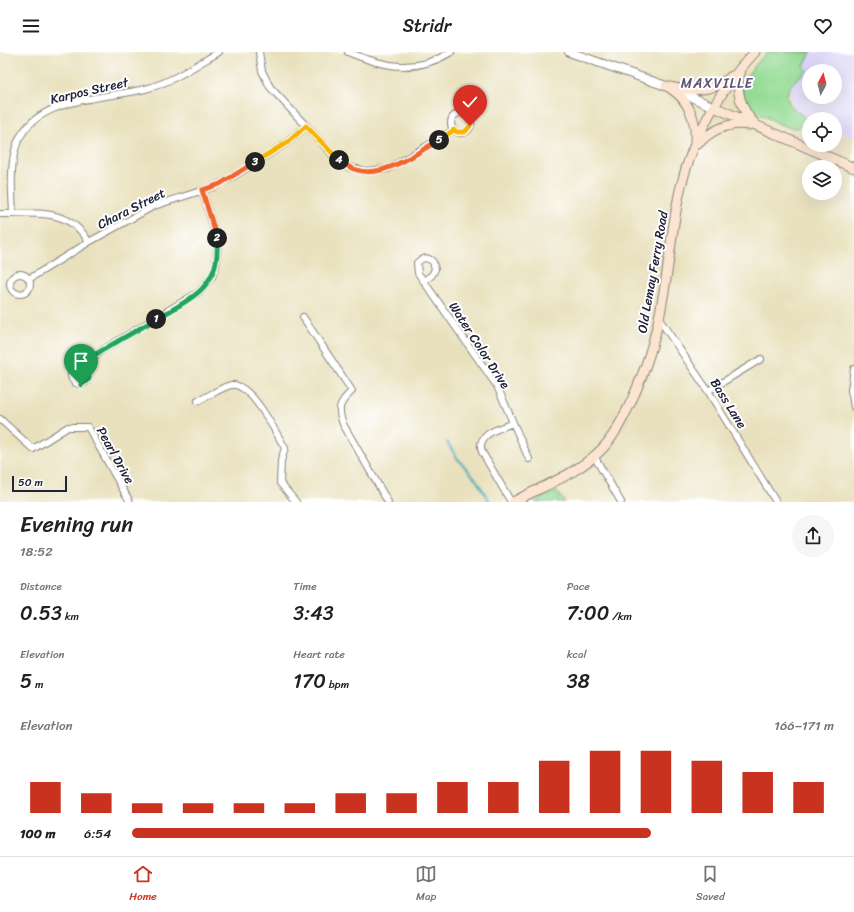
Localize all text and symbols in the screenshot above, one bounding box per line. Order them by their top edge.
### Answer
text: Stridr [403,10,451,42]
icon: menu [20,15,42,37]
icon: heart [812,15,834,37]
north arrow [802,64,842,104]
map controls [802,64,842,200]
street label: Karpos Street [48,70,131,111]
district label: MAXVILLE [681,71,753,96]
pin [453,85,487,126]
icon: check [459,91,481,113]
button: locate [802,112,842,152]
pin: 5 [429,130,449,150]
text: 5 [436,130,442,149]
pin: 4 [329,150,349,170]
text: 4 [336,150,342,169]
pin: 3 [245,152,265,172]
text: 3 [252,152,258,171]
button: layers [802,160,842,200]
street label: Chara Street [93,181,170,236]
street label: Old Lemay Ferry Road [630,208,675,335]
pin: 2 [207,228,227,248]
text: 2 [214,228,220,247]
street label: Water Color Drive [443,297,517,394]
pin: 1 [146,309,166,329]
text: 1 [154,309,158,328]
pin [64,344,98,385]
icon: arrive [70,350,92,372]
street label: Bass Lane [704,373,753,433]
street label: Pearl Drive [90,422,141,489]
text: 50 m [18,473,43,492]
scale bar [12,474,67,493]
text: Evening run [20,505,133,544]
button: share [792,515,834,557]
text: 18:52 [20,540,53,563]
text: Distance [20,577,62,596]
text: Time [293,577,317,596]
text: Pace [567,577,590,596]
text: 0.53 [20,596,62,631]
text: 3:43 [293,596,334,631]
text: 7:00 [567,596,609,631]
text: km [62,607,79,626]
text: /km [609,607,632,626]
text: Elevation [20,645,65,664]
text: Heart rate [293,645,345,664]
text: kcal [567,645,587,664]
text: 5 [20,664,32,699]
text: 170 [293,664,326,699]
text: 38 [567,664,590,699]
text: m [32,675,44,694]
text: bpm [326,675,349,694]
text: Elevation [20,714,73,737]
text: 166–171 m [774,714,834,737]
text: 100 m [20,822,55,845]
text: 6:54 [84,822,111,845]
tab: Home [129,863,157,906]
tab: Map [415,863,437,906]
tab: Saved [696,863,725,906]

